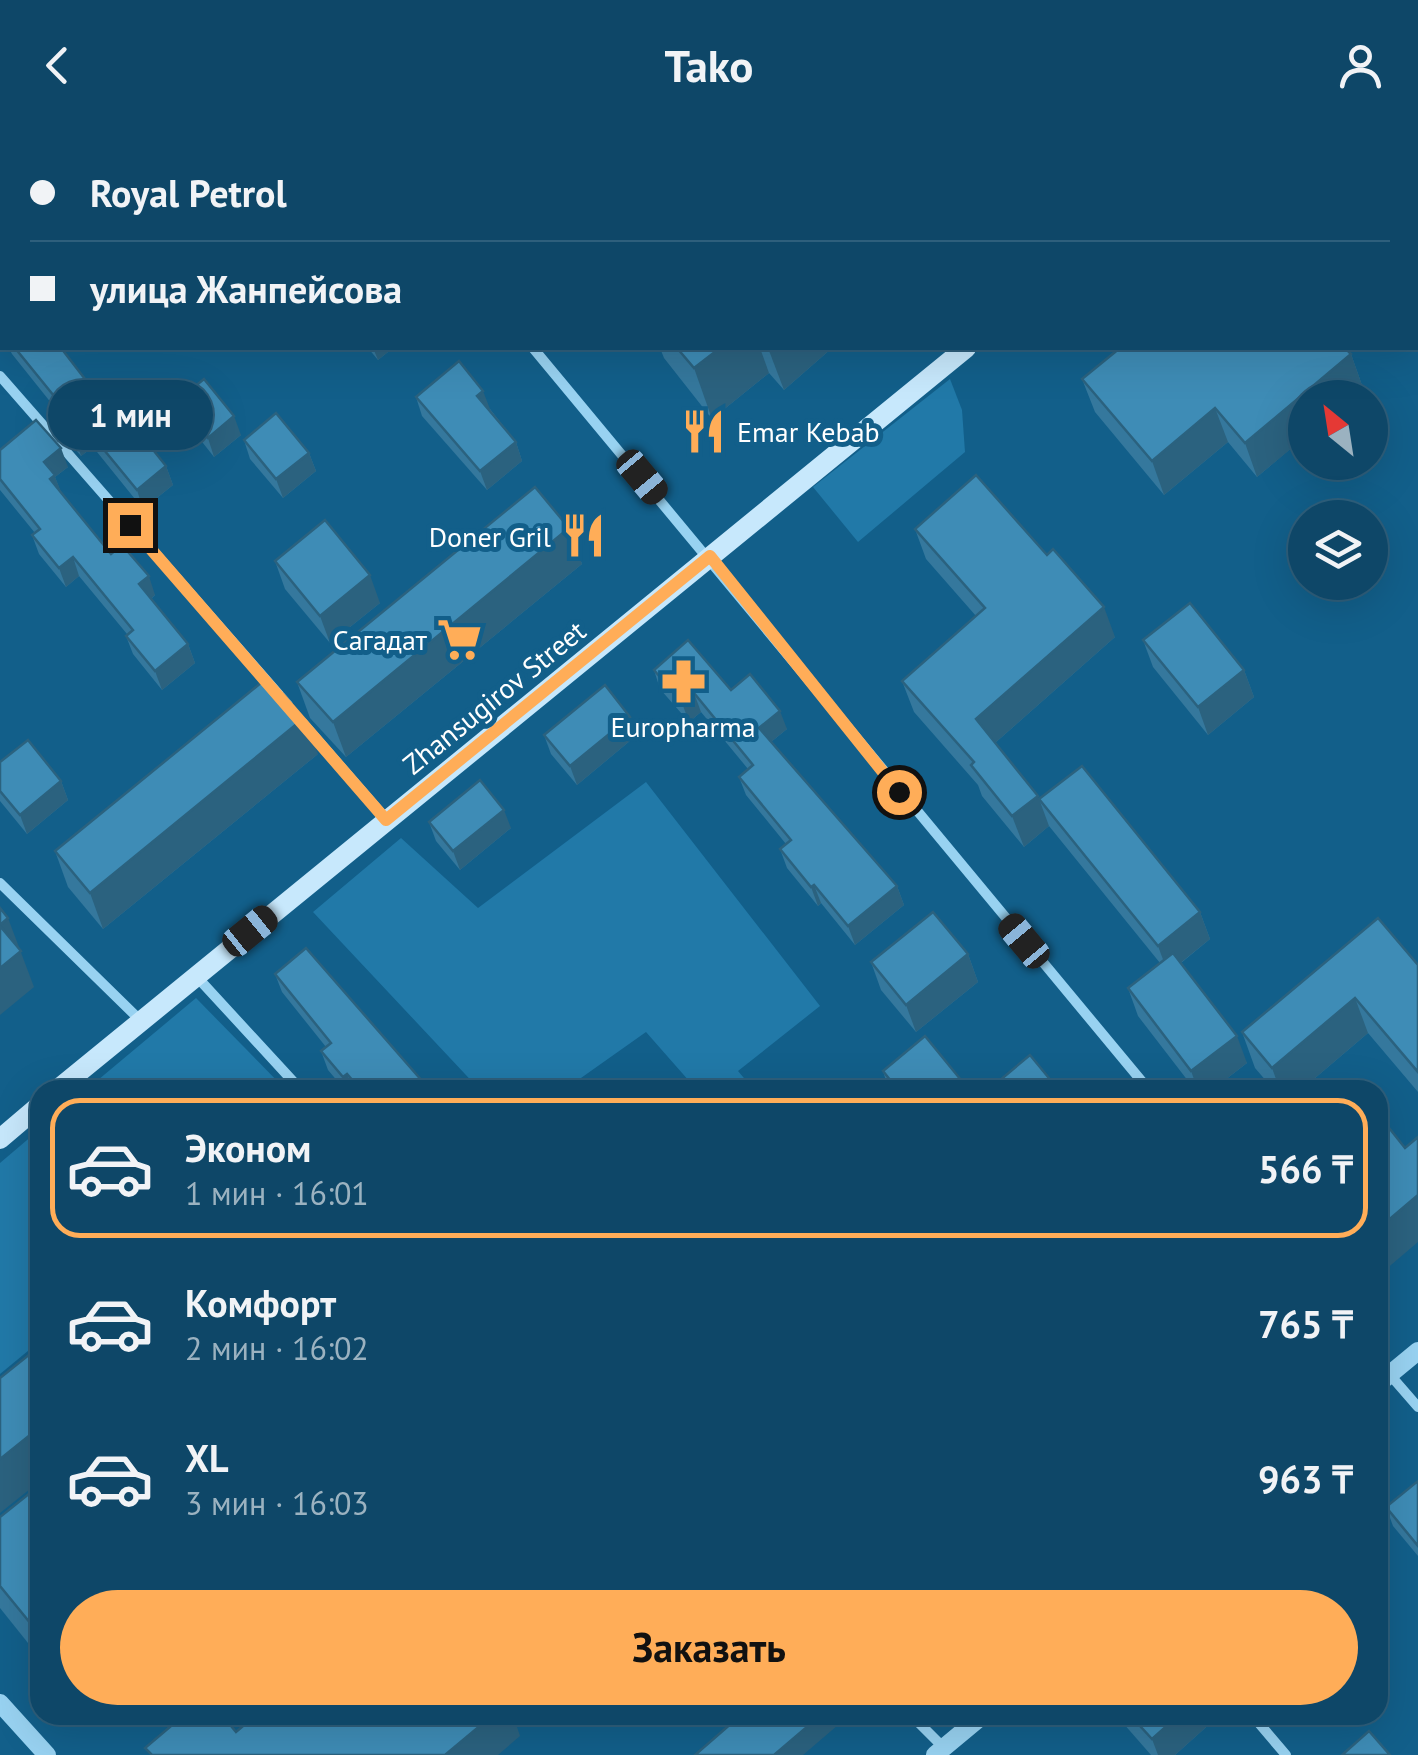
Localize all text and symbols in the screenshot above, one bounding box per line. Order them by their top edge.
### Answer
text: Tako [665,36,753,94]
icon: back [30,38,85,93]
icon: person [1333,38,1388,93]
text: Royal Petrol [90,168,287,217]
text: улица Жанпейсова [90,264,402,313]
callout: 1 мин [48,380,212,450]
north arrow [1288,380,1388,480]
map controls [1288,380,1388,600]
text: 1 мин [89,394,172,436]
restaurant icon: Emar Kebab [680,407,728,455]
place label: Emar Kebab [737,413,880,450]
car [611,444,673,510]
button: layers [1288,500,1388,600]
route end [108,503,153,548]
restaurant icon: Doner Gril [560,512,608,560]
place label: Doner Gril [429,518,551,555]
street label: Zhansugirov Street [395,612,593,782]
supermarket icon: Сагадат [436,615,484,663]
place label: Сагадат [333,621,428,658]
pharmacy icon: Europharma [659,657,707,705]
place label: Europharma [610,708,756,745]
route start [877,770,922,815]
car [217,900,283,962]
car [993,908,1055,974]
icon: car [65,1123,155,1213]
text: Эконом [185,1123,311,1172]
text: 566 ₸ [1258,1144,1353,1193]
text: 1 мин · 16:01 [185,1172,369,1214]
icon: car [65,1278,155,1368]
text: Комфорт [185,1278,336,1327]
text: 765 ₸ [1258,1299,1353,1348]
text: 2 мин · 16:02 [185,1327,369,1369]
icon: car [65,1433,155,1523]
text: XL [185,1433,229,1482]
text: 963 ₸ [1258,1454,1353,1503]
text: 3 мин · 16:03 [185,1482,369,1524]
button: Заказать [60,1590,1358,1705]

